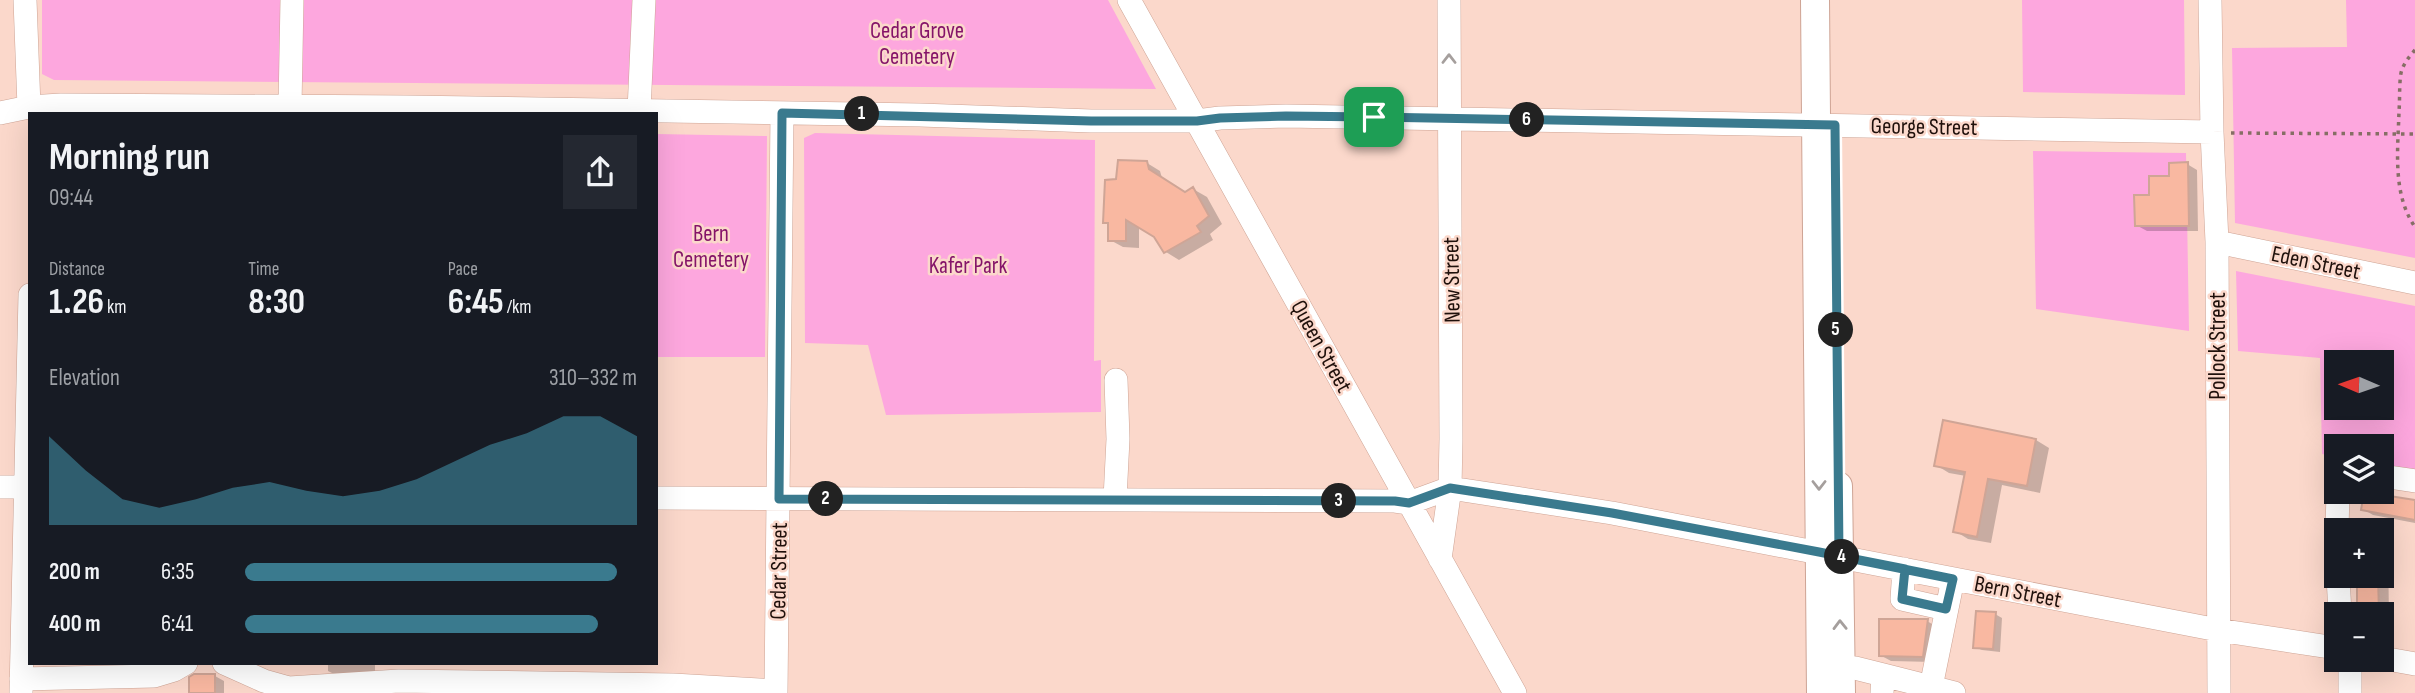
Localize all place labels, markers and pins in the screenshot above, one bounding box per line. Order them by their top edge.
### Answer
pin [1344,87,1404,147]
pin: 1 [844,96,880,132]
pin: 6 [1510,102,1544,138]
pin: 5 [1818,312,1854,348]
pin: 2 [808,482,844,516]
pin: 3 [1322,484,1356,518]
pin: 4 [1825,540,1860,574]

